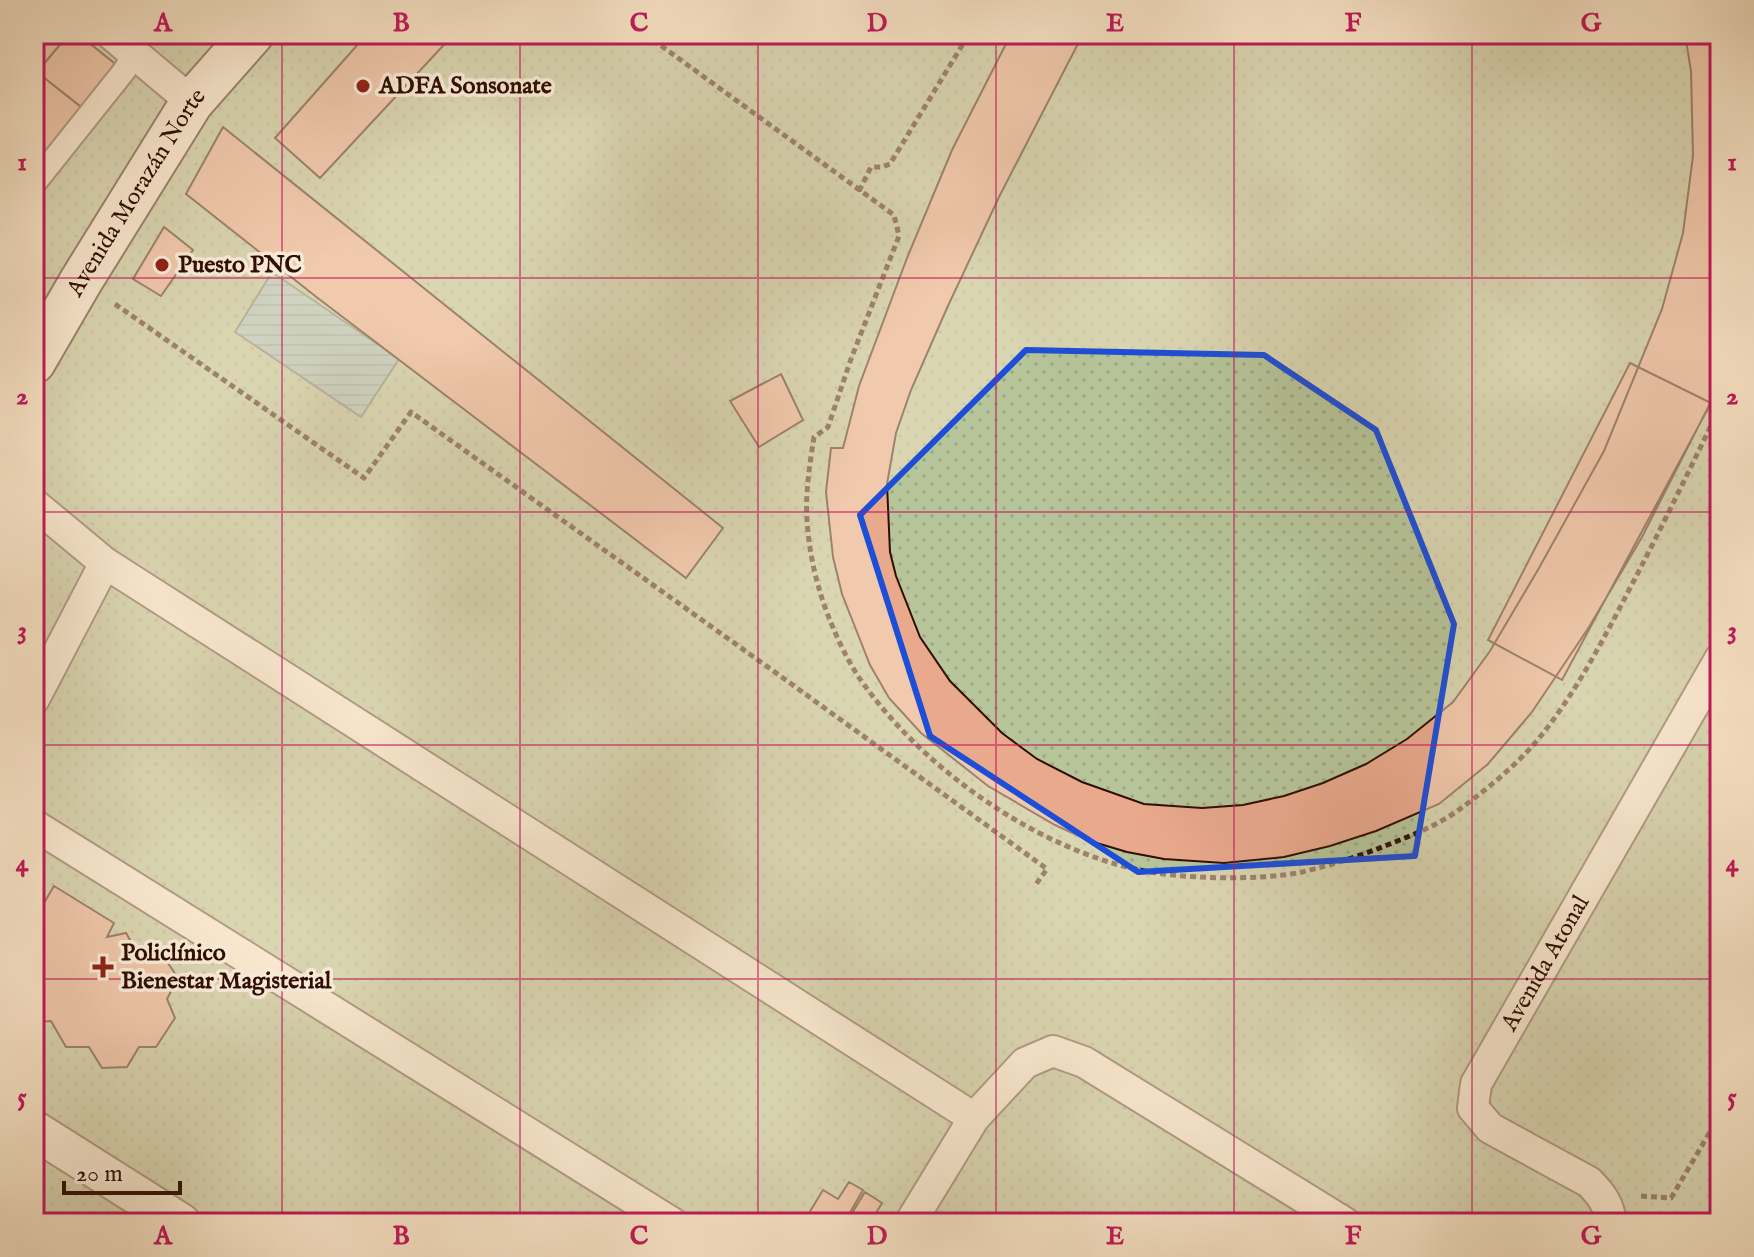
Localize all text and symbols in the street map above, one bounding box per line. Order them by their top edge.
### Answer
text: A [153,7,173,40]
text: B [392,7,410,40]
text: C [630,7,649,40]
text: D [867,7,888,40]
text: E [1106,7,1124,40]
text: F [1345,7,1362,40]
text: G [1581,7,1602,40]
place label: ADFA Sonsonate [378,71,552,102]
marker: ADFA Sonsonate [354,77,372,95]
street label: Avenida Morazán Norte [59,82,213,303]
text: 1 [17,146,27,179]
text: 1 [1727,146,1737,179]
place label: Puesto PNC [178,250,302,281]
marker: Puesto PNC [153,256,171,274]
text: 2 [16,380,28,413]
text: 2 [1726,380,1738,413]
text: 3 [17,614,27,647]
text: 3 [1727,614,1737,647]
text: 4 [16,847,30,880]
text: 4 [1726,847,1740,880]
street label: Avenida Atonal [1494,889,1597,1038]
place label: Policlínico Bienestar Magisterial [121,938,332,997]
marker: Policlínico Bienestar Magisterial [92,956,114,978]
text: 5 [17,1081,27,1114]
text: 5 [1727,1081,1737,1114]
scale bar [64,1145,180,1195]
text: 20 m [76,1159,123,1190]
text: A [153,1220,173,1253]
text: B [392,1220,410,1253]
text: C [630,1220,649,1253]
text: D [867,1220,888,1253]
text: E [1106,1220,1124,1253]
text: F [1345,1220,1362,1253]
text: G [1581,1220,1602,1253]

